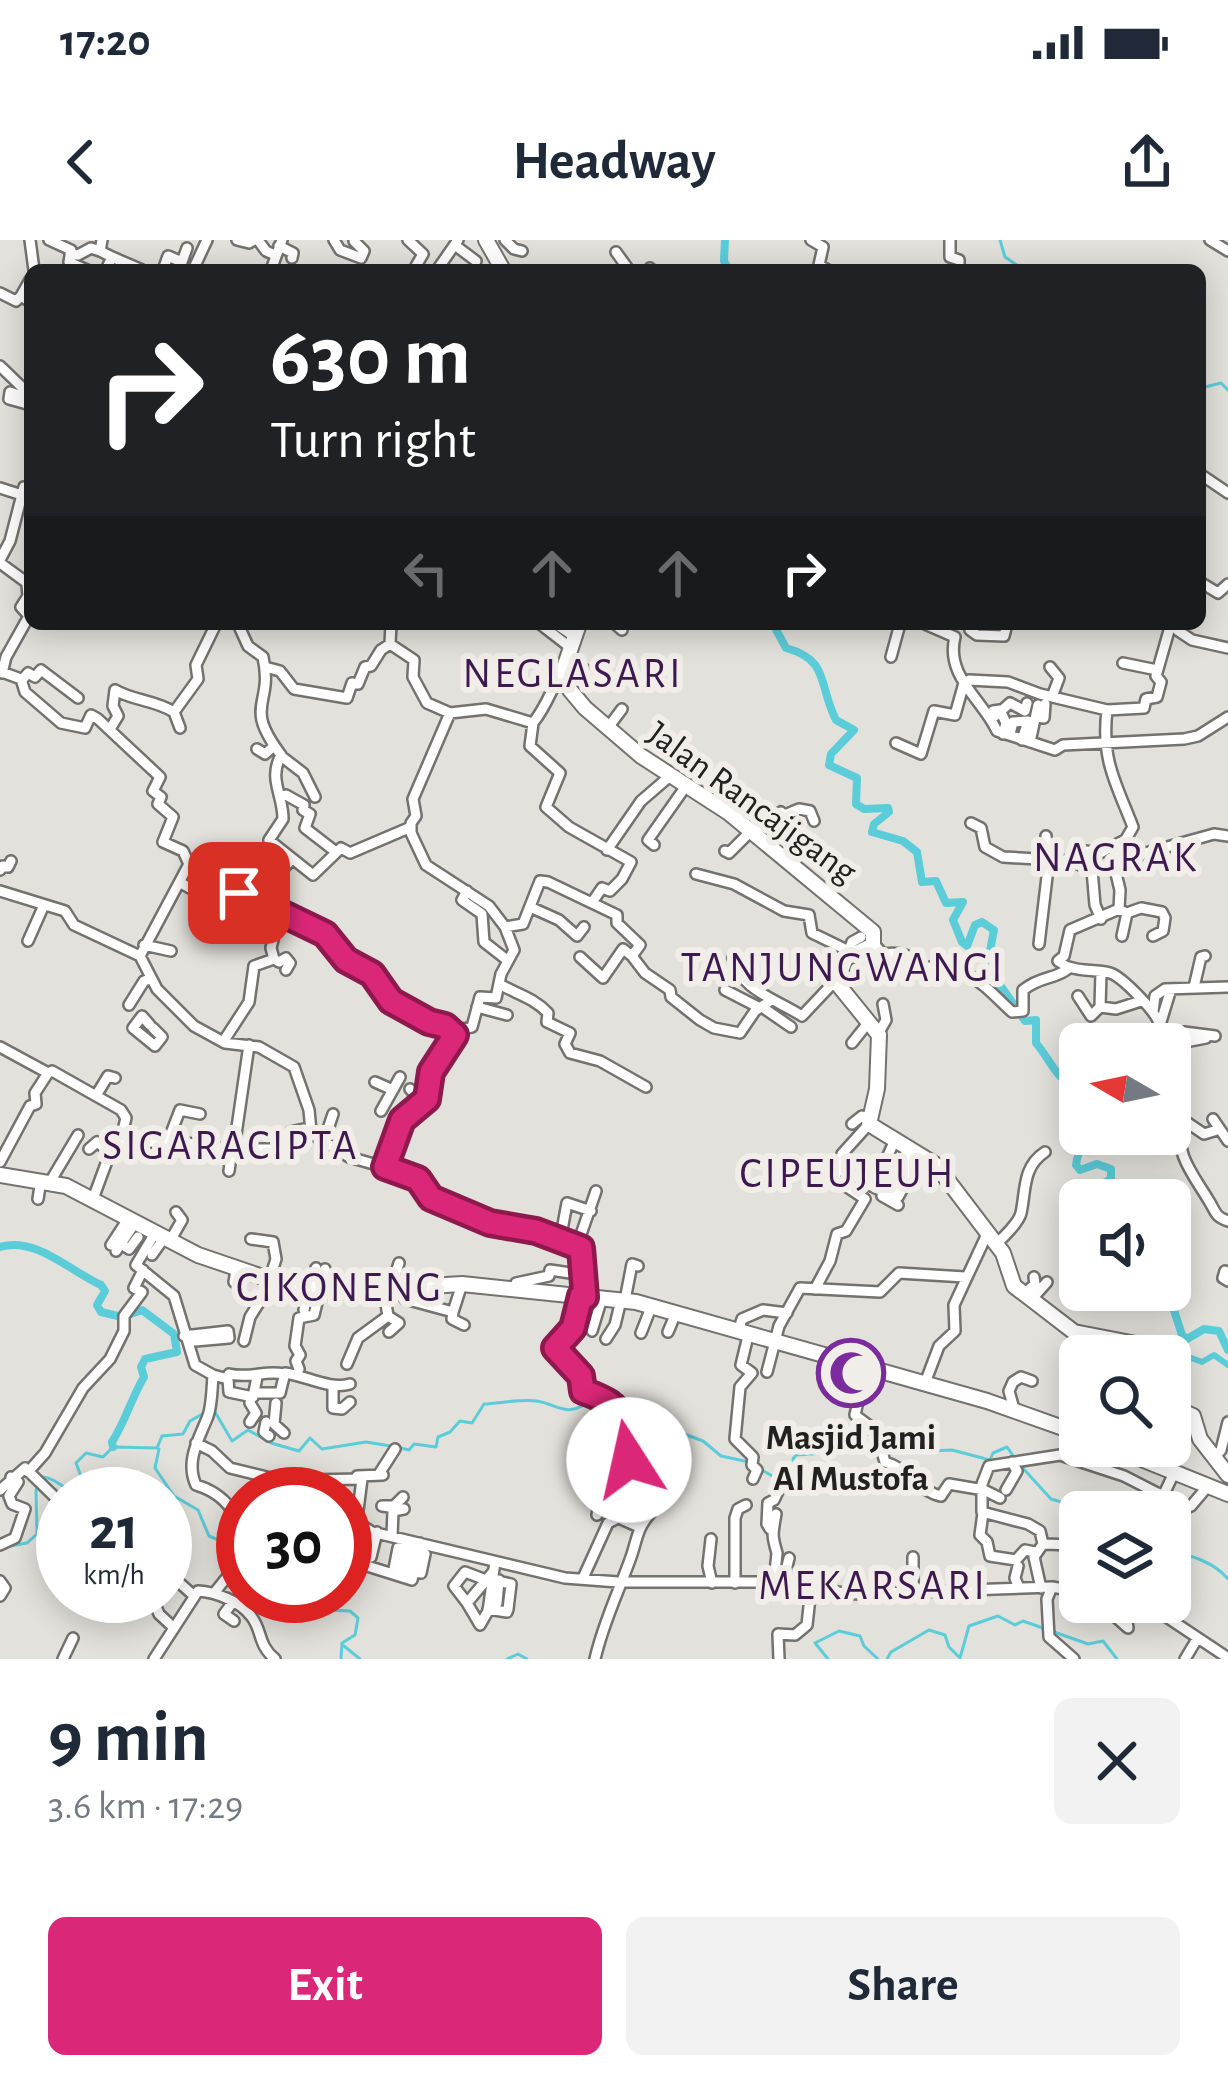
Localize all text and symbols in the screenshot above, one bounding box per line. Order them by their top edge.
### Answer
text: 17:20 [60,19,151,64]
icon: back [48,129,114,195]
icon: share [1114,129,1180,195]
text: Headway [512,135,716,189]
icon: right [72,312,228,468]
text: 630 m [270,316,471,400]
text: Turn right [270,414,476,468]
icon: left [393,540,459,606]
icon: ahead [519,540,585,606]
icon: ahead [645,540,711,606]
icon: right [771,540,837,606]
district label: NEGLASARI [463,653,683,695]
street label: Jalan Rancajigang [641,715,863,891]
district label: NAGRAK [1033,837,1199,879]
pin [188,842,290,944]
icon: arrive [206,860,272,926]
district label: TANJUNGWANGI [680,947,1006,989]
north arrow [1059,1023,1191,1155]
map controls [1059,1023,1191,1623]
district label: SIGARACIPTA [102,1125,360,1167]
district label: CIPEUJEUH [740,1153,956,1195]
button: sound [1059,1179,1191,1311]
district label: CIKONENG [236,1267,444,1309]
button: search [1059,1335,1191,1467]
mosque icon: Masjid Jami Al Mustofa [816,1338,886,1408]
position arrow [566,1397,692,1523]
place label: Masjid Jami Al Mustofa [766,1420,936,1497]
speed limit sign: 30 [216,1467,372,1623]
button: layers [1059,1491,1191,1623]
text: 21 [89,1500,139,1560]
text: km/h [83,1560,145,1590]
district label: MEKARSARI [758,1565,988,1607]
button: close [1054,1698,1180,1824]
text: 9 min [48,1702,209,1774]
text: 3.6 km · 17:29 [48,1787,243,1826]
button: Exit [48,1917,602,2055]
button: Share [626,1917,1180,2055]

